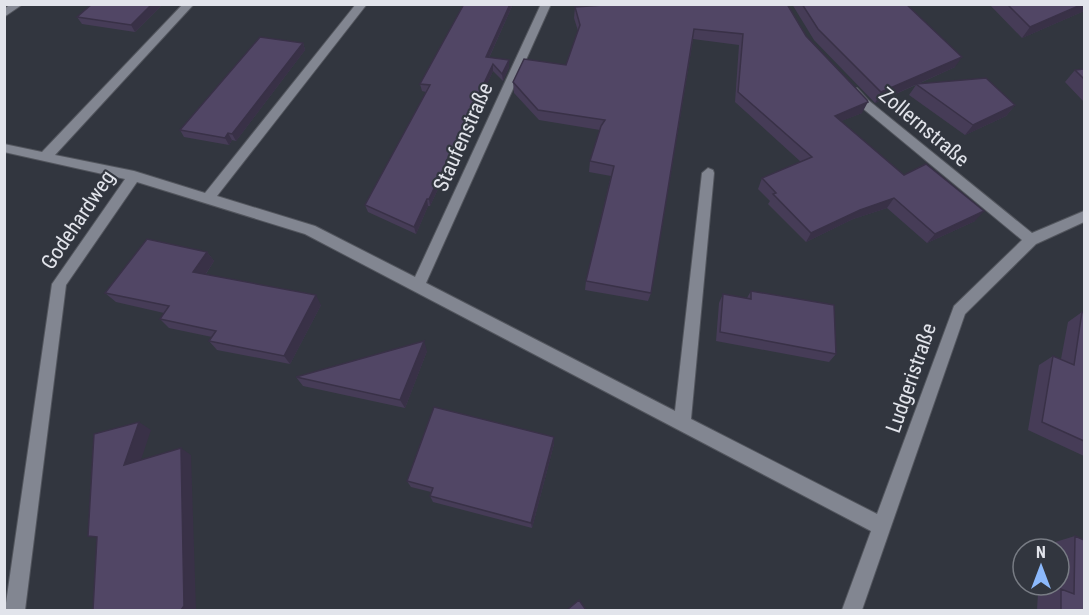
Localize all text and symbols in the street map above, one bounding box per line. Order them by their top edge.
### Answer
street label: Staufenstraße [428,79,498,195]
street label: Zollernstraße [874,82,974,172]
street label: Godehardweg [36,166,120,274]
street label: Ludgeristraße [881,320,941,436]
north arrow [1011,537,1071,597]
text: N [1036,543,1046,562]

